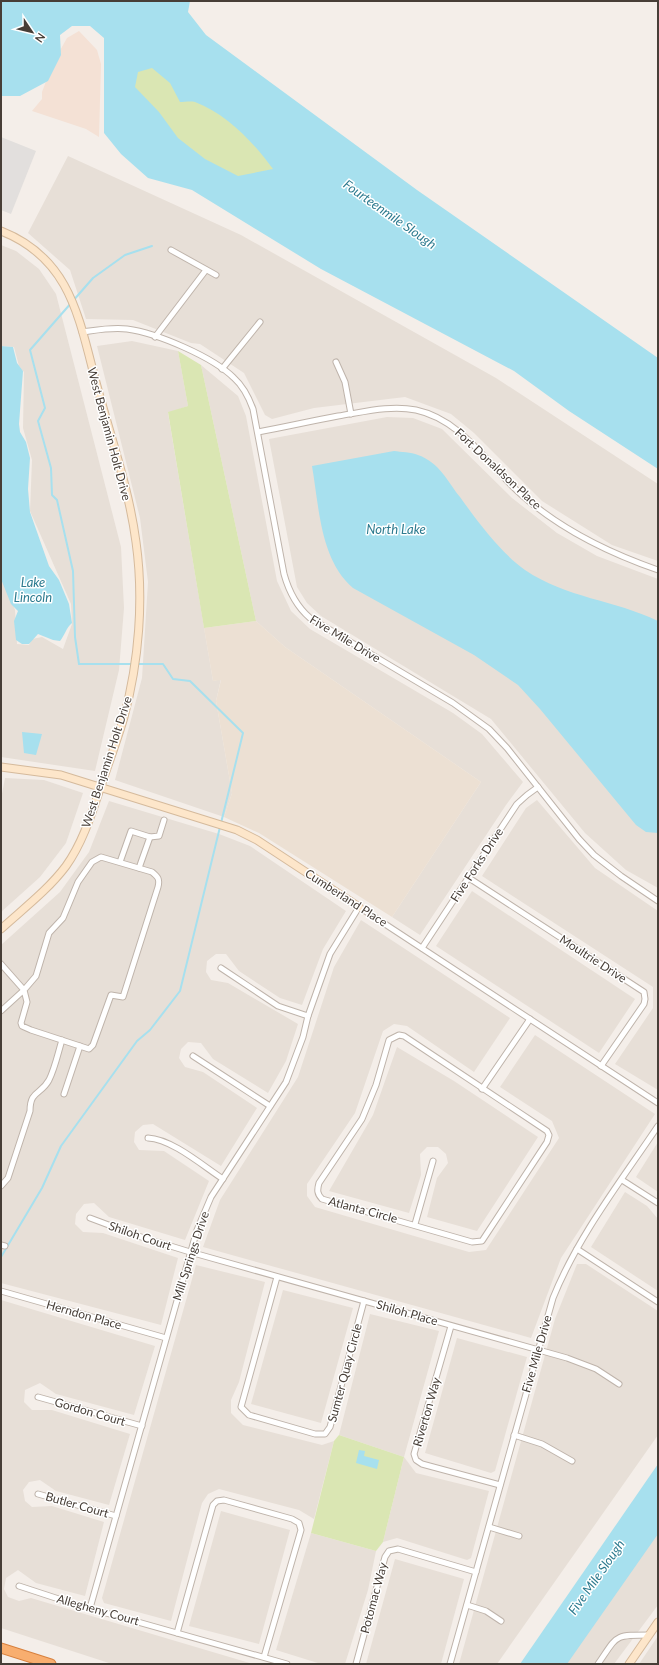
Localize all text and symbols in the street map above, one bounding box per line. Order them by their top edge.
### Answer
north arrow [12,12,52,52]
text: N [33,31,48,45]
water label: Fourteenmile Slough [340,176,440,252]
street label: West Benjamin Holt Drive [84,366,134,502]
street label: Fort Donaldson Place [452,425,545,513]
water label: North Lake [366,521,426,537]
water label: Lake Lincoln [14,574,52,605]
street label: Five Mile Drive [307,612,383,666]
street label: West Benjamin Holt Drive [78,694,135,829]
street label: Five Forks Drive [447,825,506,905]
street label: Cumberland Place [302,865,390,930]
street label: Moultrie Drive [557,931,630,986]
street label: Atlanta Circle [327,1193,399,1226]
street label: Mill Springs Drive [169,1209,212,1302]
street label: Shiloh Court [107,1218,174,1253]
street label: Herndon Place [45,1297,123,1332]
street label: Shiloh Place [375,1297,440,1328]
street label: Five Mile Drive [518,1313,555,1394]
street label: Sumter Quay Circle [324,1322,365,1424]
street label: Riverton Way [409,1375,444,1448]
street label: Gordon Court [53,1394,128,1429]
street label: Butler Court [44,1488,111,1521]
water label: Five Mile Slough [564,1536,628,1618]
street label: Potomac Way [357,1560,390,1635]
street label: Allegheny Court [55,1591,142,1629]

